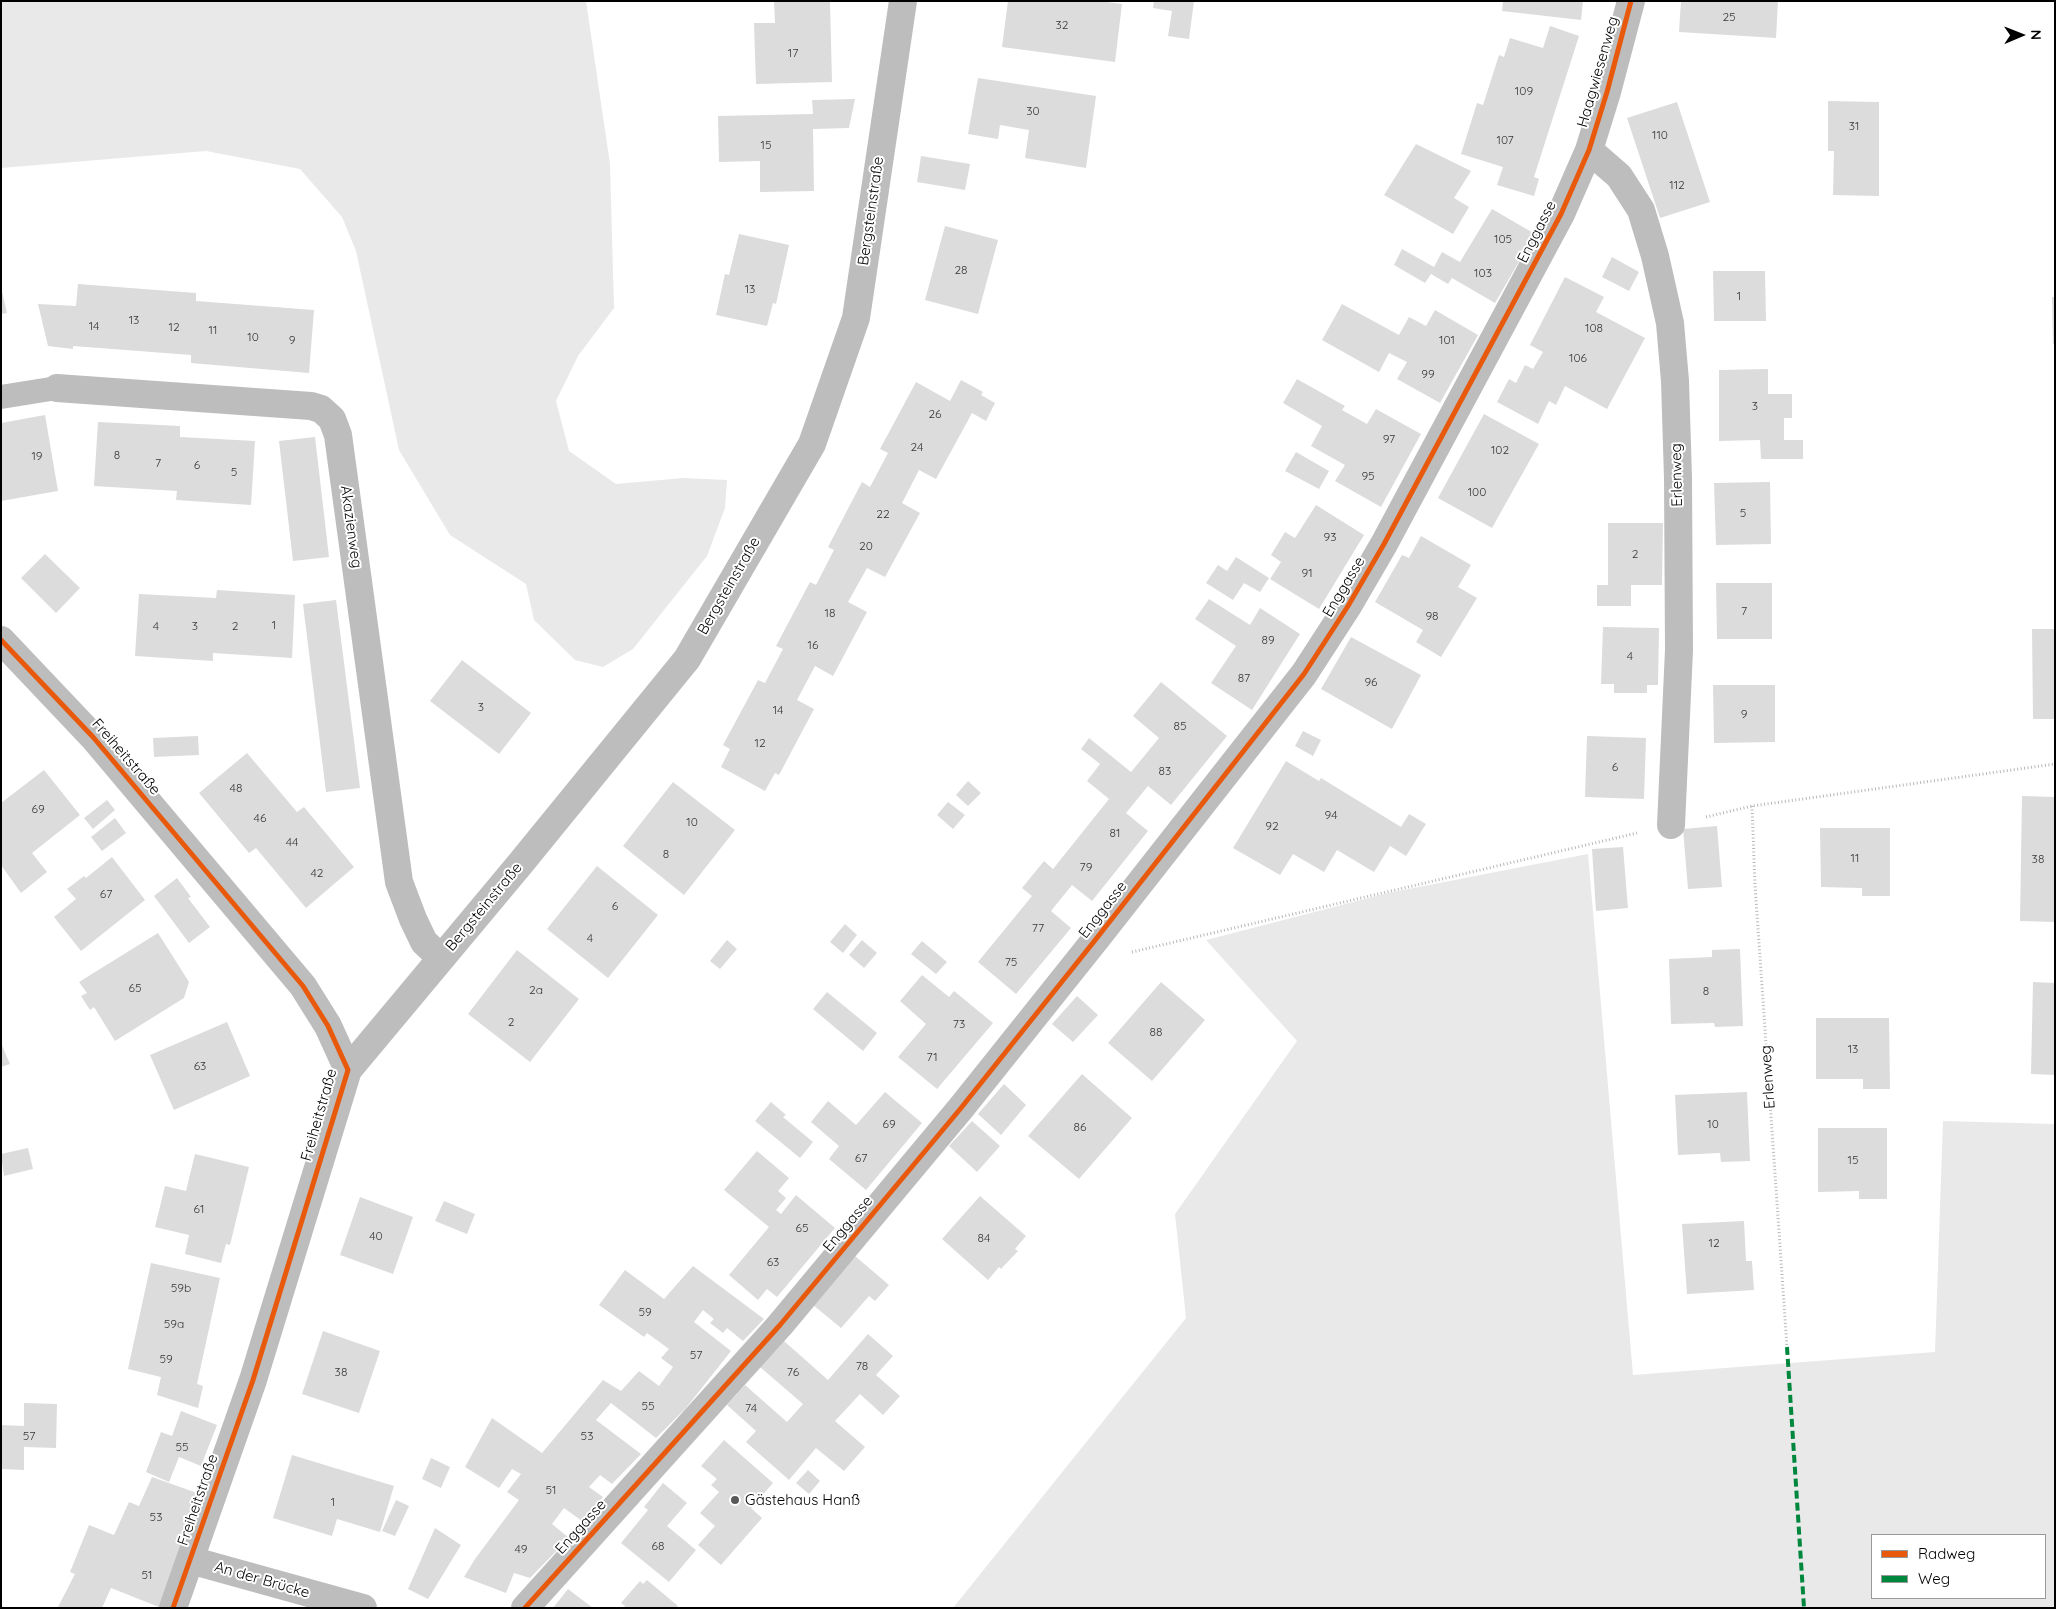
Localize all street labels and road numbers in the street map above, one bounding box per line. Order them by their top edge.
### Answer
street label: Haagwiesenweg [1574,14,1622,130]
street label: Bergsteinstraße [854,155,888,267]
street label: Enggasse [1514,198,1560,266]
street label: Erlenweg [1667,443,1687,507]
street label: Akazienweg [336,484,366,570]
street label: Bergsteinstraße [694,534,764,638]
street label: Enggasse [1319,553,1369,621]
street label: Freiheitstraße [88,715,164,799]
street label: Bergsteinstraße [442,859,526,955]
street label: Enggasse [1075,878,1131,942]
street label: Erlenweg [1757,1045,1779,1109]
street label: Freiheitstraße [297,1067,341,1163]
street label: Enggasse [819,1192,877,1256]
street label: Freiheitstraße [174,1452,222,1548]
street label: Enggasse [552,1496,610,1558]
street label: An der Brücke [212,1558,312,1602]

